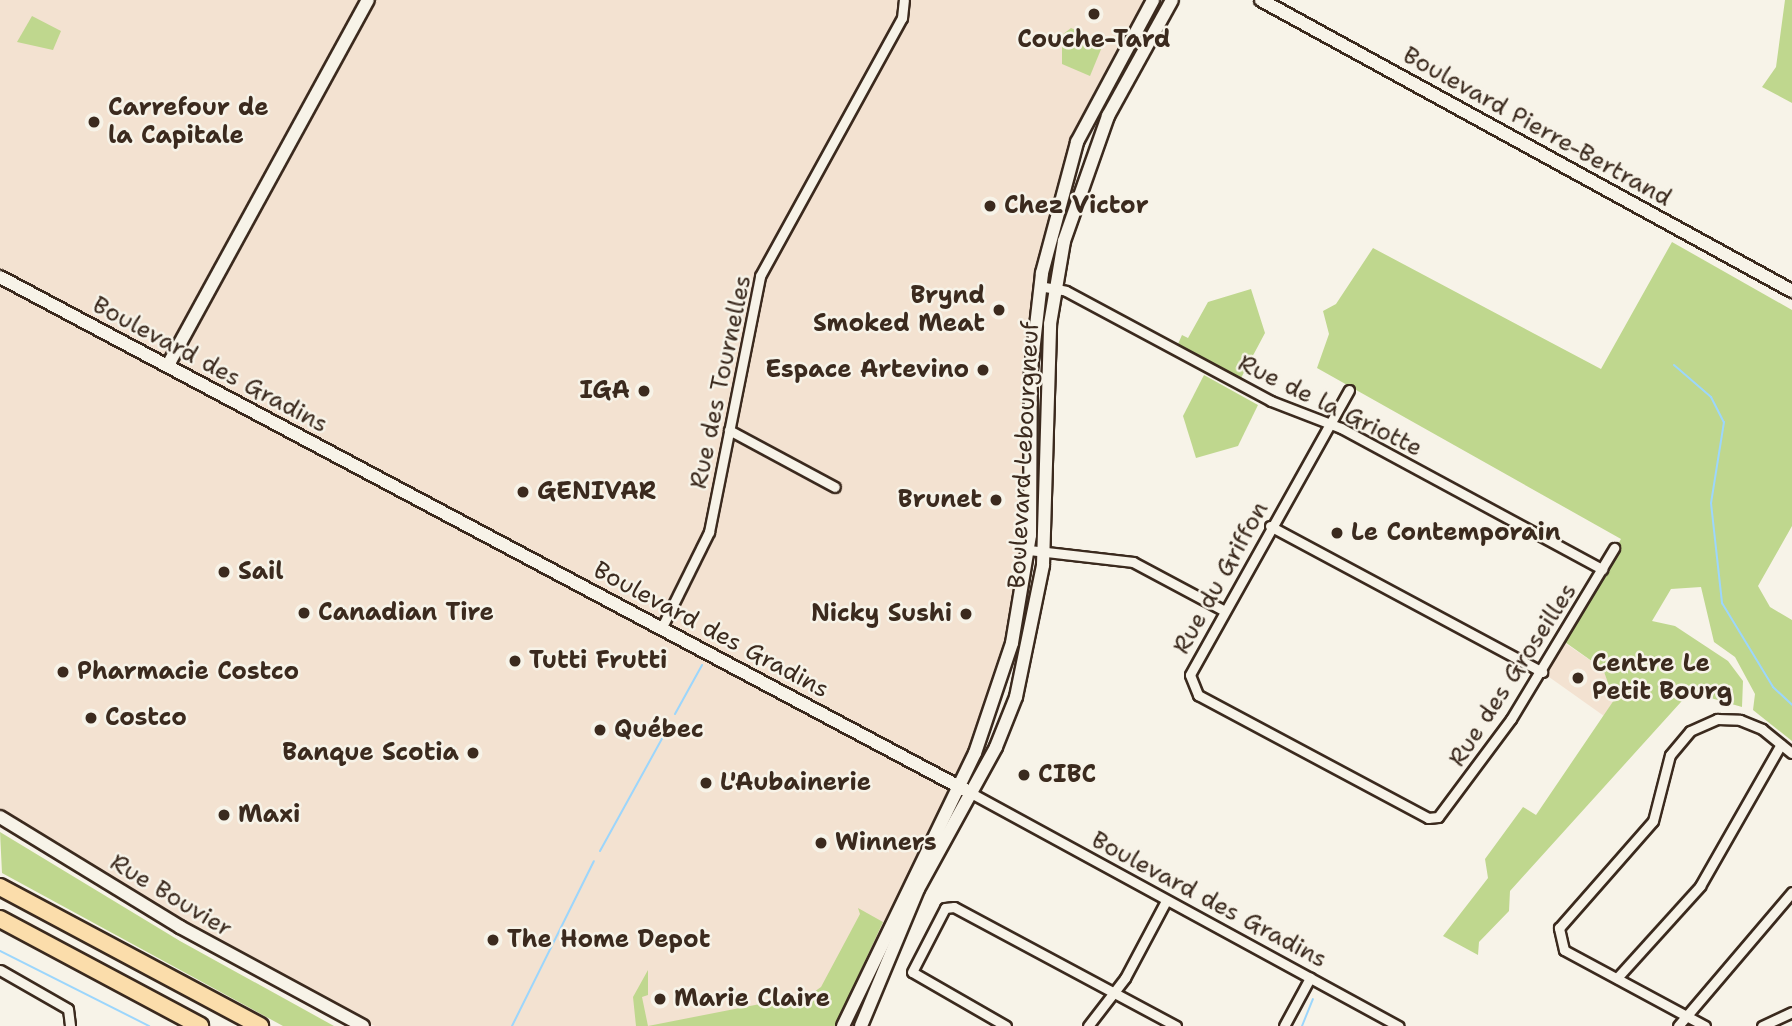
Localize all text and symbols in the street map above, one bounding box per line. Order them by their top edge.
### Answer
marker: Couche-Tard [1086,6,1102,22]
place label: Couche-Tard [1017,26,1171,54]
street label: Boulevard Pierre-Bertrand [1398,41,1676,213]
place label: Carrefour de la Capitale [108,94,269,150]
marker: Carrefour de la Capitale [86,114,102,130]
place label: Chez Victor [1004,192,1149,220]
marker: Chez Victor [982,198,998,214]
street label: Rue des Tournelles [684,273,758,491]
place label: Brynd Smoked Meat [813,282,985,338]
street label: Boulevard des Gradins [87,291,333,439]
marker: Brynd Smoked Meat [991,302,1007,318]
street label: Boulevard Lebourgneuf [1003,321,1045,589]
street label: Rue de la Griotte [1233,349,1427,463]
place label: Espace Artevino [765,356,969,384]
marker: Espace Artevino [975,362,991,378]
place label: IGA [580,377,630,405]
marker: IGA [636,383,652,399]
place label: GENIVAR [537,478,656,506]
marker: GENIVAR [515,484,531,500]
place label: Brunet [898,486,982,514]
marker: Brunet [988,492,1004,508]
street label: Rue du Griffon [1167,497,1275,659]
place label: Le Contemporain [1351,519,1561,547]
marker: Le Contemporain [1329,525,1345,541]
street label: Boulevard des Gradins [588,556,834,704]
place label: Sail [238,558,284,586]
marker: Sail [216,564,232,580]
street label: Rue des Groseilles [1443,578,1583,772]
place label: Canadian Tire [318,599,494,627]
place label: Nicky Sushi [811,600,952,628]
marker: Canadian Tire [296,605,312,621]
marker: Nicky Sushi [958,606,974,622]
place label: Tutti Frutti [529,647,667,675]
place label: Centre Le Petit Bourg [1592,650,1732,706]
marker: Tutti Frutti [507,653,523,669]
place label: Pharmacie Costco [77,658,299,686]
marker: Pharmacie Costco [55,664,71,680]
marker: Centre Le Petit Bourg [1570,670,1586,686]
place label: Costco [105,704,187,732]
marker: Costco [83,710,99,726]
place label: Québec [614,716,704,744]
marker: Québec [592,722,608,738]
place label: Banque Scotia [282,739,459,767]
marker: Banque Scotia [465,745,481,761]
place label: CIBC [1038,761,1096,789]
marker: CIBC [1016,767,1032,783]
place label: L'Aubainerie [720,769,871,797]
marker: L'Aubainerie [698,775,714,791]
place label: Maxi [238,801,300,829]
marker: Maxi [216,807,232,823]
street label: Boulevard des Gradins [1086,826,1332,974]
place label: Winners [835,829,937,857]
marker: Winners [813,835,829,851]
street label: Rue Bouvier [105,848,237,944]
place label: The Home Depot [507,926,710,954]
marker: The Home Depot [485,932,501,948]
place label: Marie Claire [674,985,830,1013]
marker: Marie Claire [652,991,668,1007]

